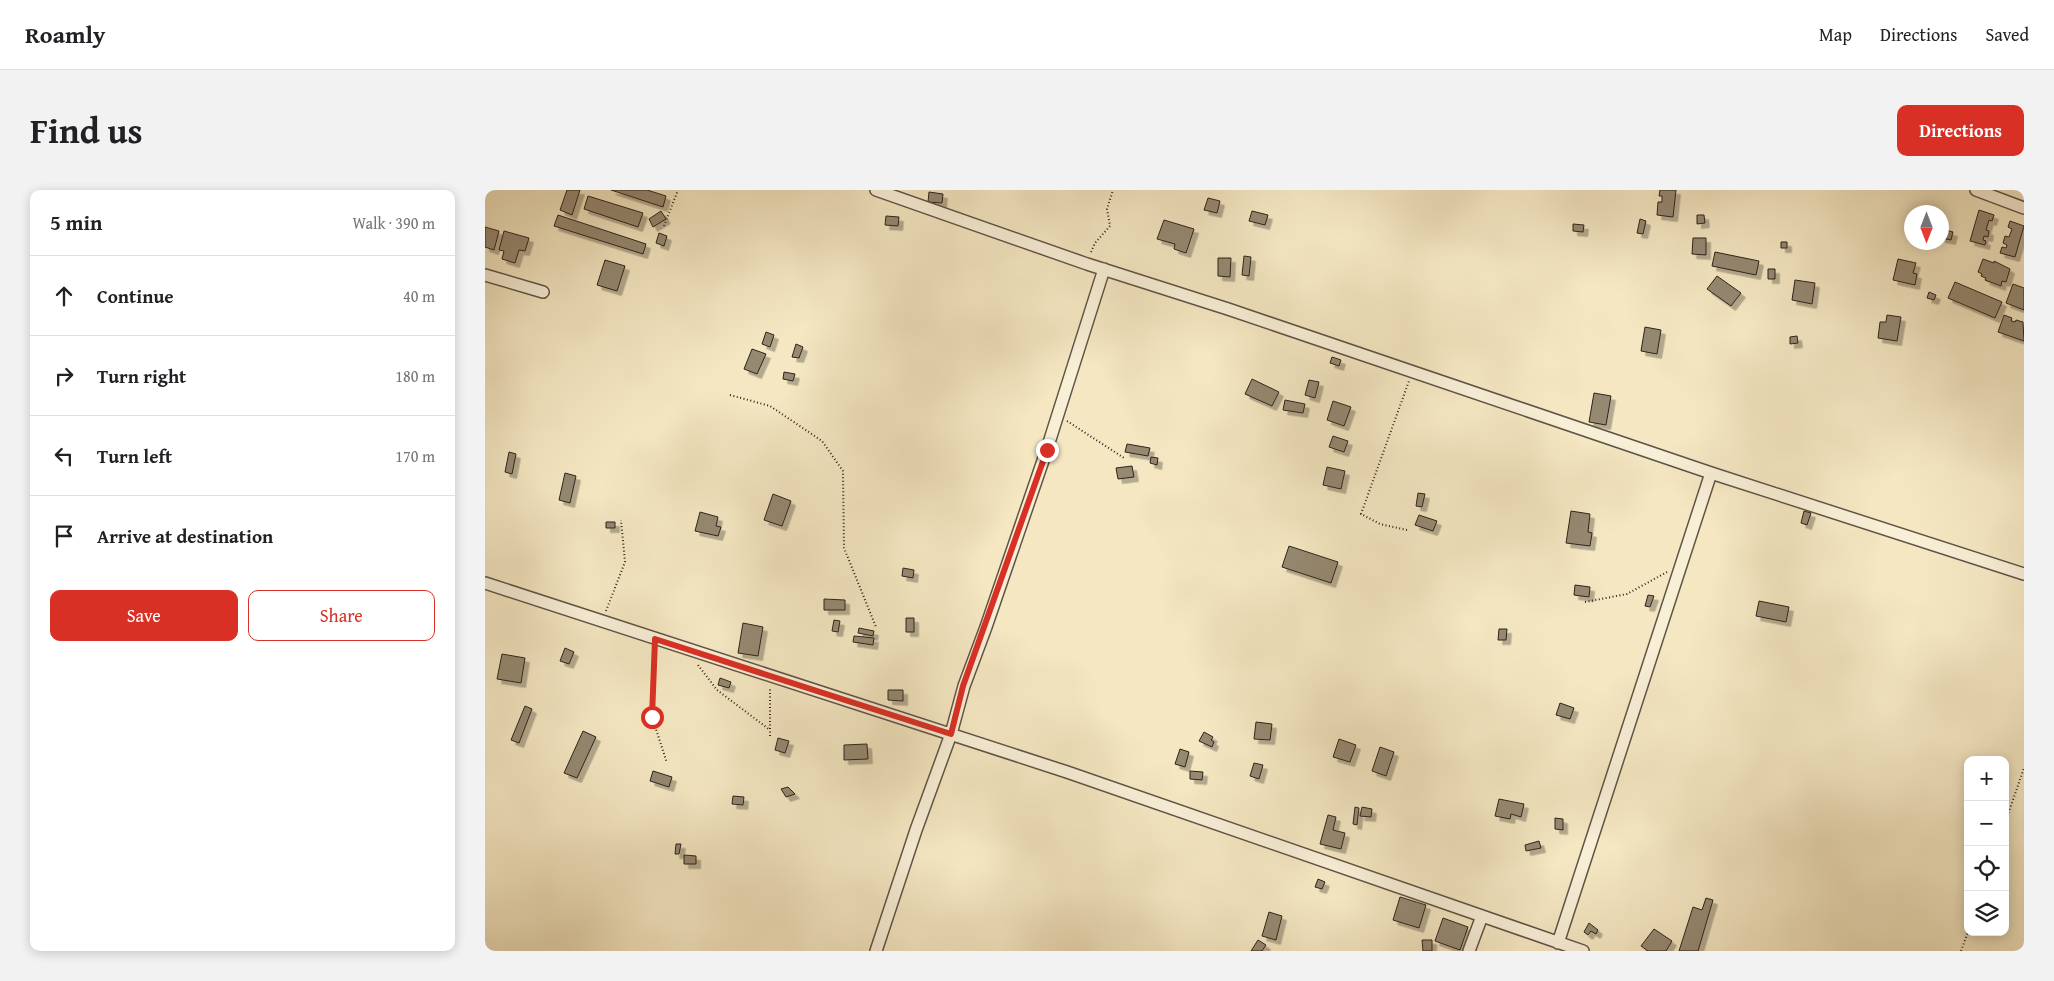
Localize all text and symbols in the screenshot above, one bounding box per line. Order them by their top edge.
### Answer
text: Roamly [25,17,105,52]
text: Map [1819,21,1852,48]
text: Directions [1880,21,1957,48]
text: Saved [1985,21,2029,48]
text: Find us [30,105,143,156]
button: Directions [1897,105,2024,156]
north arrow [1904,205,1949,250]
text: 5 min [50,207,102,238]
text: Walk · 390 m [352,211,435,235]
icon: ahead [50,282,78,310]
text: Continue [97,282,174,310]
text: 40 m [403,284,435,308]
icon: right [50,362,78,390]
text: Turn right [97,362,186,390]
text: 180 m [395,364,435,388]
route end [1036,439,1059,462]
icon: left [50,442,78,470]
text: Turn left [97,442,172,470]
text: 170 m [395,444,435,468]
icon: arrive [50,522,78,550]
text: Arrive at destination [97,522,273,550]
button: Save [50,590,238,641]
button: Share [248,590,435,641]
route start [641,706,664,729]
map controls [1964,756,2009,936]
button: + [1964,756,2009,801]
button: − [1964,801,2009,846]
button: locate [1964,846,2009,891]
button: layers [1964,891,2009,936]

